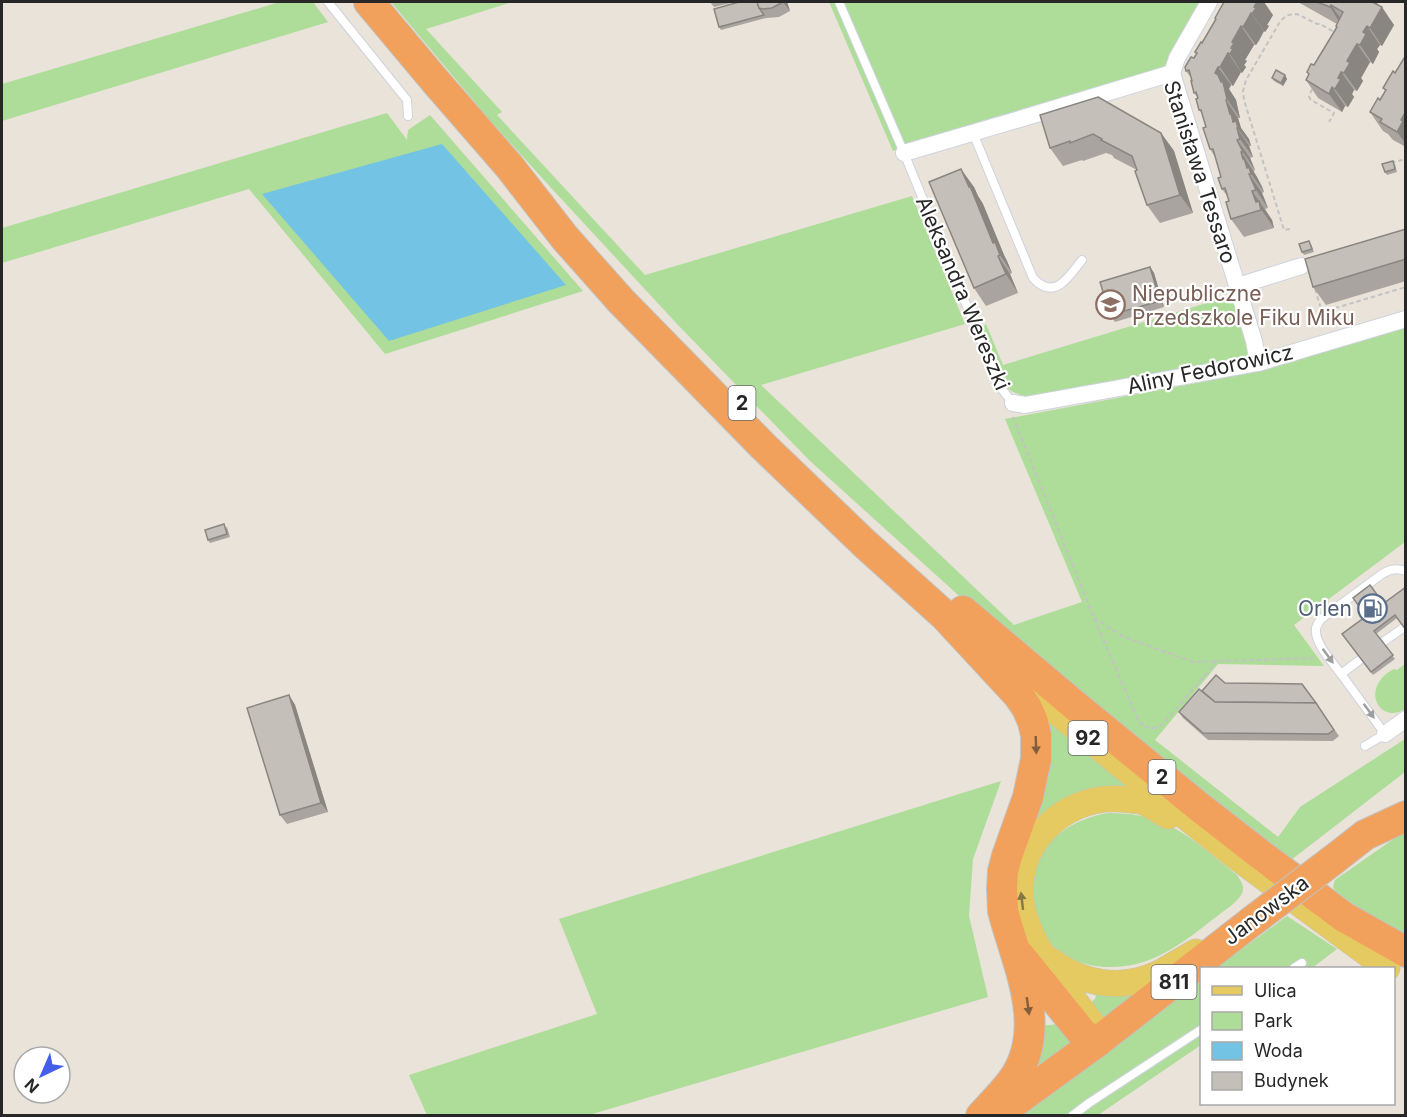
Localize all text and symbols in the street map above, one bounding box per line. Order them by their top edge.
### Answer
street label: Stanisława Tessaro [1159,77,1241,267]
street label: Aleksandra Wereszki [911,192,1015,394]
place label: Niepubliczne Przedszkole Fiku Miku [1132,281,1355,330]
school or university icon: Niepubliczne Przedszkole Fiku Miku [1095,289,1127,321]
street label: Aliny Fedorowicz [1125,339,1295,399]
road number: 2 [728,386,756,420]
fuel station icon: Orlen [1357,592,1389,624]
place label: Orlen [1298,596,1352,621]
one-way arrow [1322,647,1334,663]
one-way arrow [1362,703,1374,718]
road number: 92 [1068,721,1108,755]
one-way arrow [1032,736,1041,755]
road number: 2 [1148,760,1176,794]
street label: Janowska [1219,870,1313,950]
one-way arrow [1017,891,1026,910]
road number: 811 [1152,965,1196,999]
legend [1200,967,1395,1105]
text: Ulica [1254,980,1297,1001]
one-way arrow [1024,996,1033,1015]
text: Park [1254,1010,1293,1031]
text: Woda [1254,1040,1303,1061]
north arrow [12,1045,72,1105]
text: Budynek [1254,1070,1329,1091]
text: N [20,1074,43,1097]

